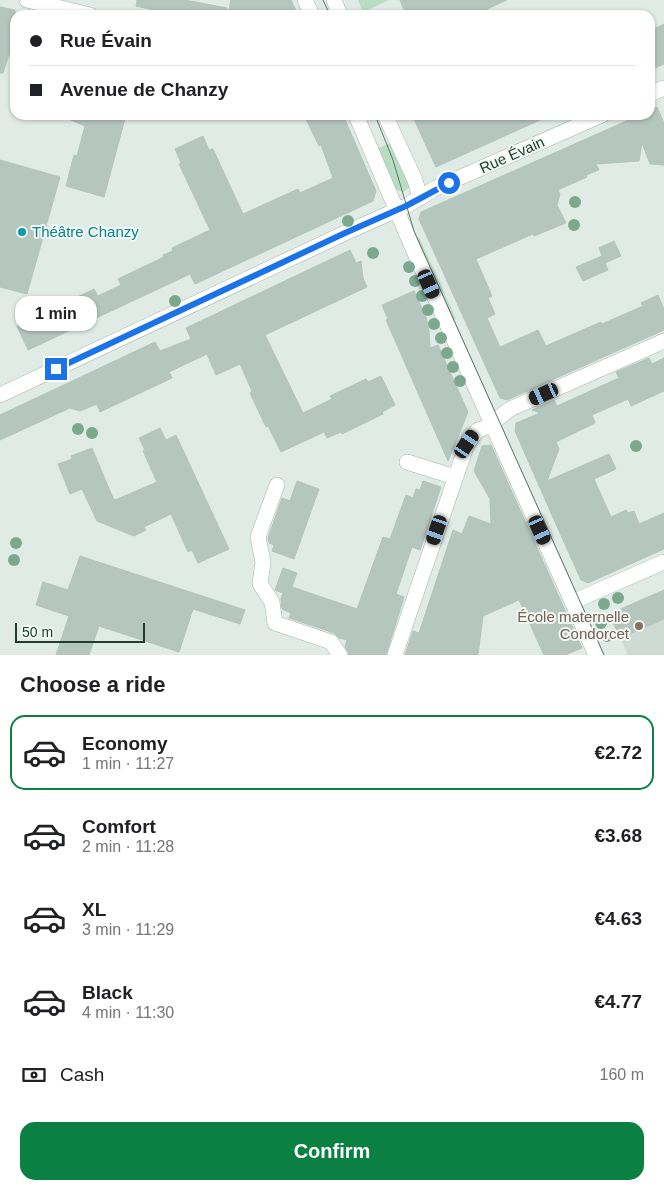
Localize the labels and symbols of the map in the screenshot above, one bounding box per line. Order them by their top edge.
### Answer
street label: Rue Évain [477,133,547,176]
route start [438,172,460,194]
place label: Théâtre Chanzy [32,223,139,240]
marker: Théâtre Chanzy [16,226,28,238]
car [416,267,441,301]
callout: 1 min [15,296,97,332]
route end [45,358,67,380]
car [527,381,560,407]
car [452,427,481,461]
car [425,513,448,547]
car [527,513,552,547]
place label: École maternelle Condorcet [517,608,630,642]
scale bar [15,620,145,643]
marker: École maternelle Condorcet [633,620,645,632]

